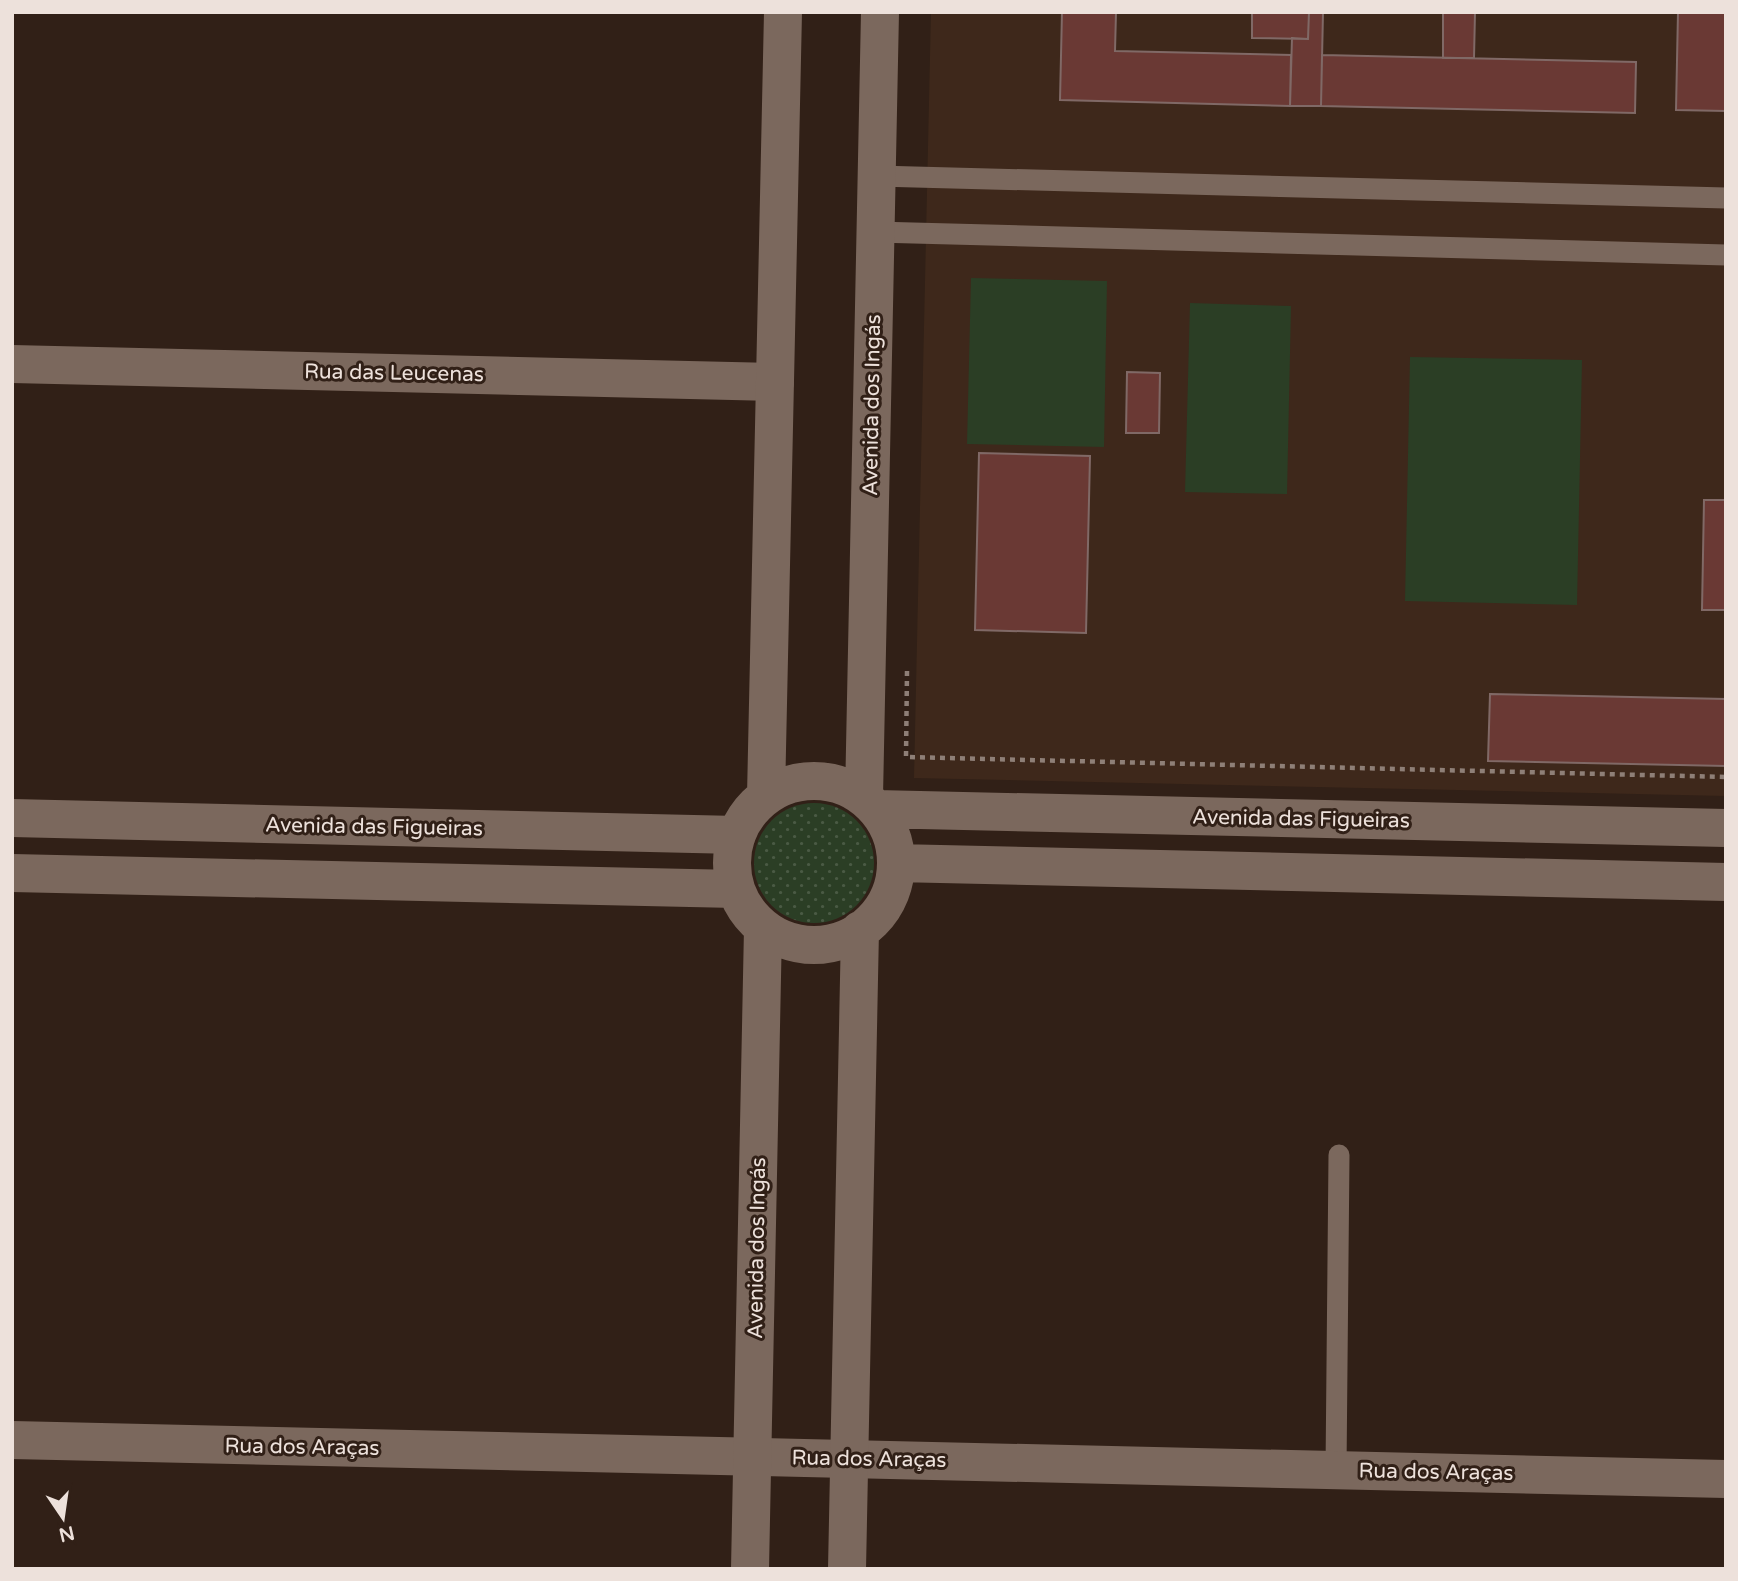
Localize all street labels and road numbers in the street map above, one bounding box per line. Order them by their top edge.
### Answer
street label: Avenida dos Ingás [858,314,886,496]
street label: Rua das Leucenas [304,359,484,387]
street label: Avenida das Figueiras [1192,805,1410,833]
street label: Avenida das Figueiras [265,813,483,841]
street label: Avenida dos Ingás [743,1157,771,1339]
street label: Rua dos Araças [224,1433,380,1461]
street label: Rua dos Araças [791,1445,947,1473]
street label: Rua dos Araças [1358,1458,1514,1486]

